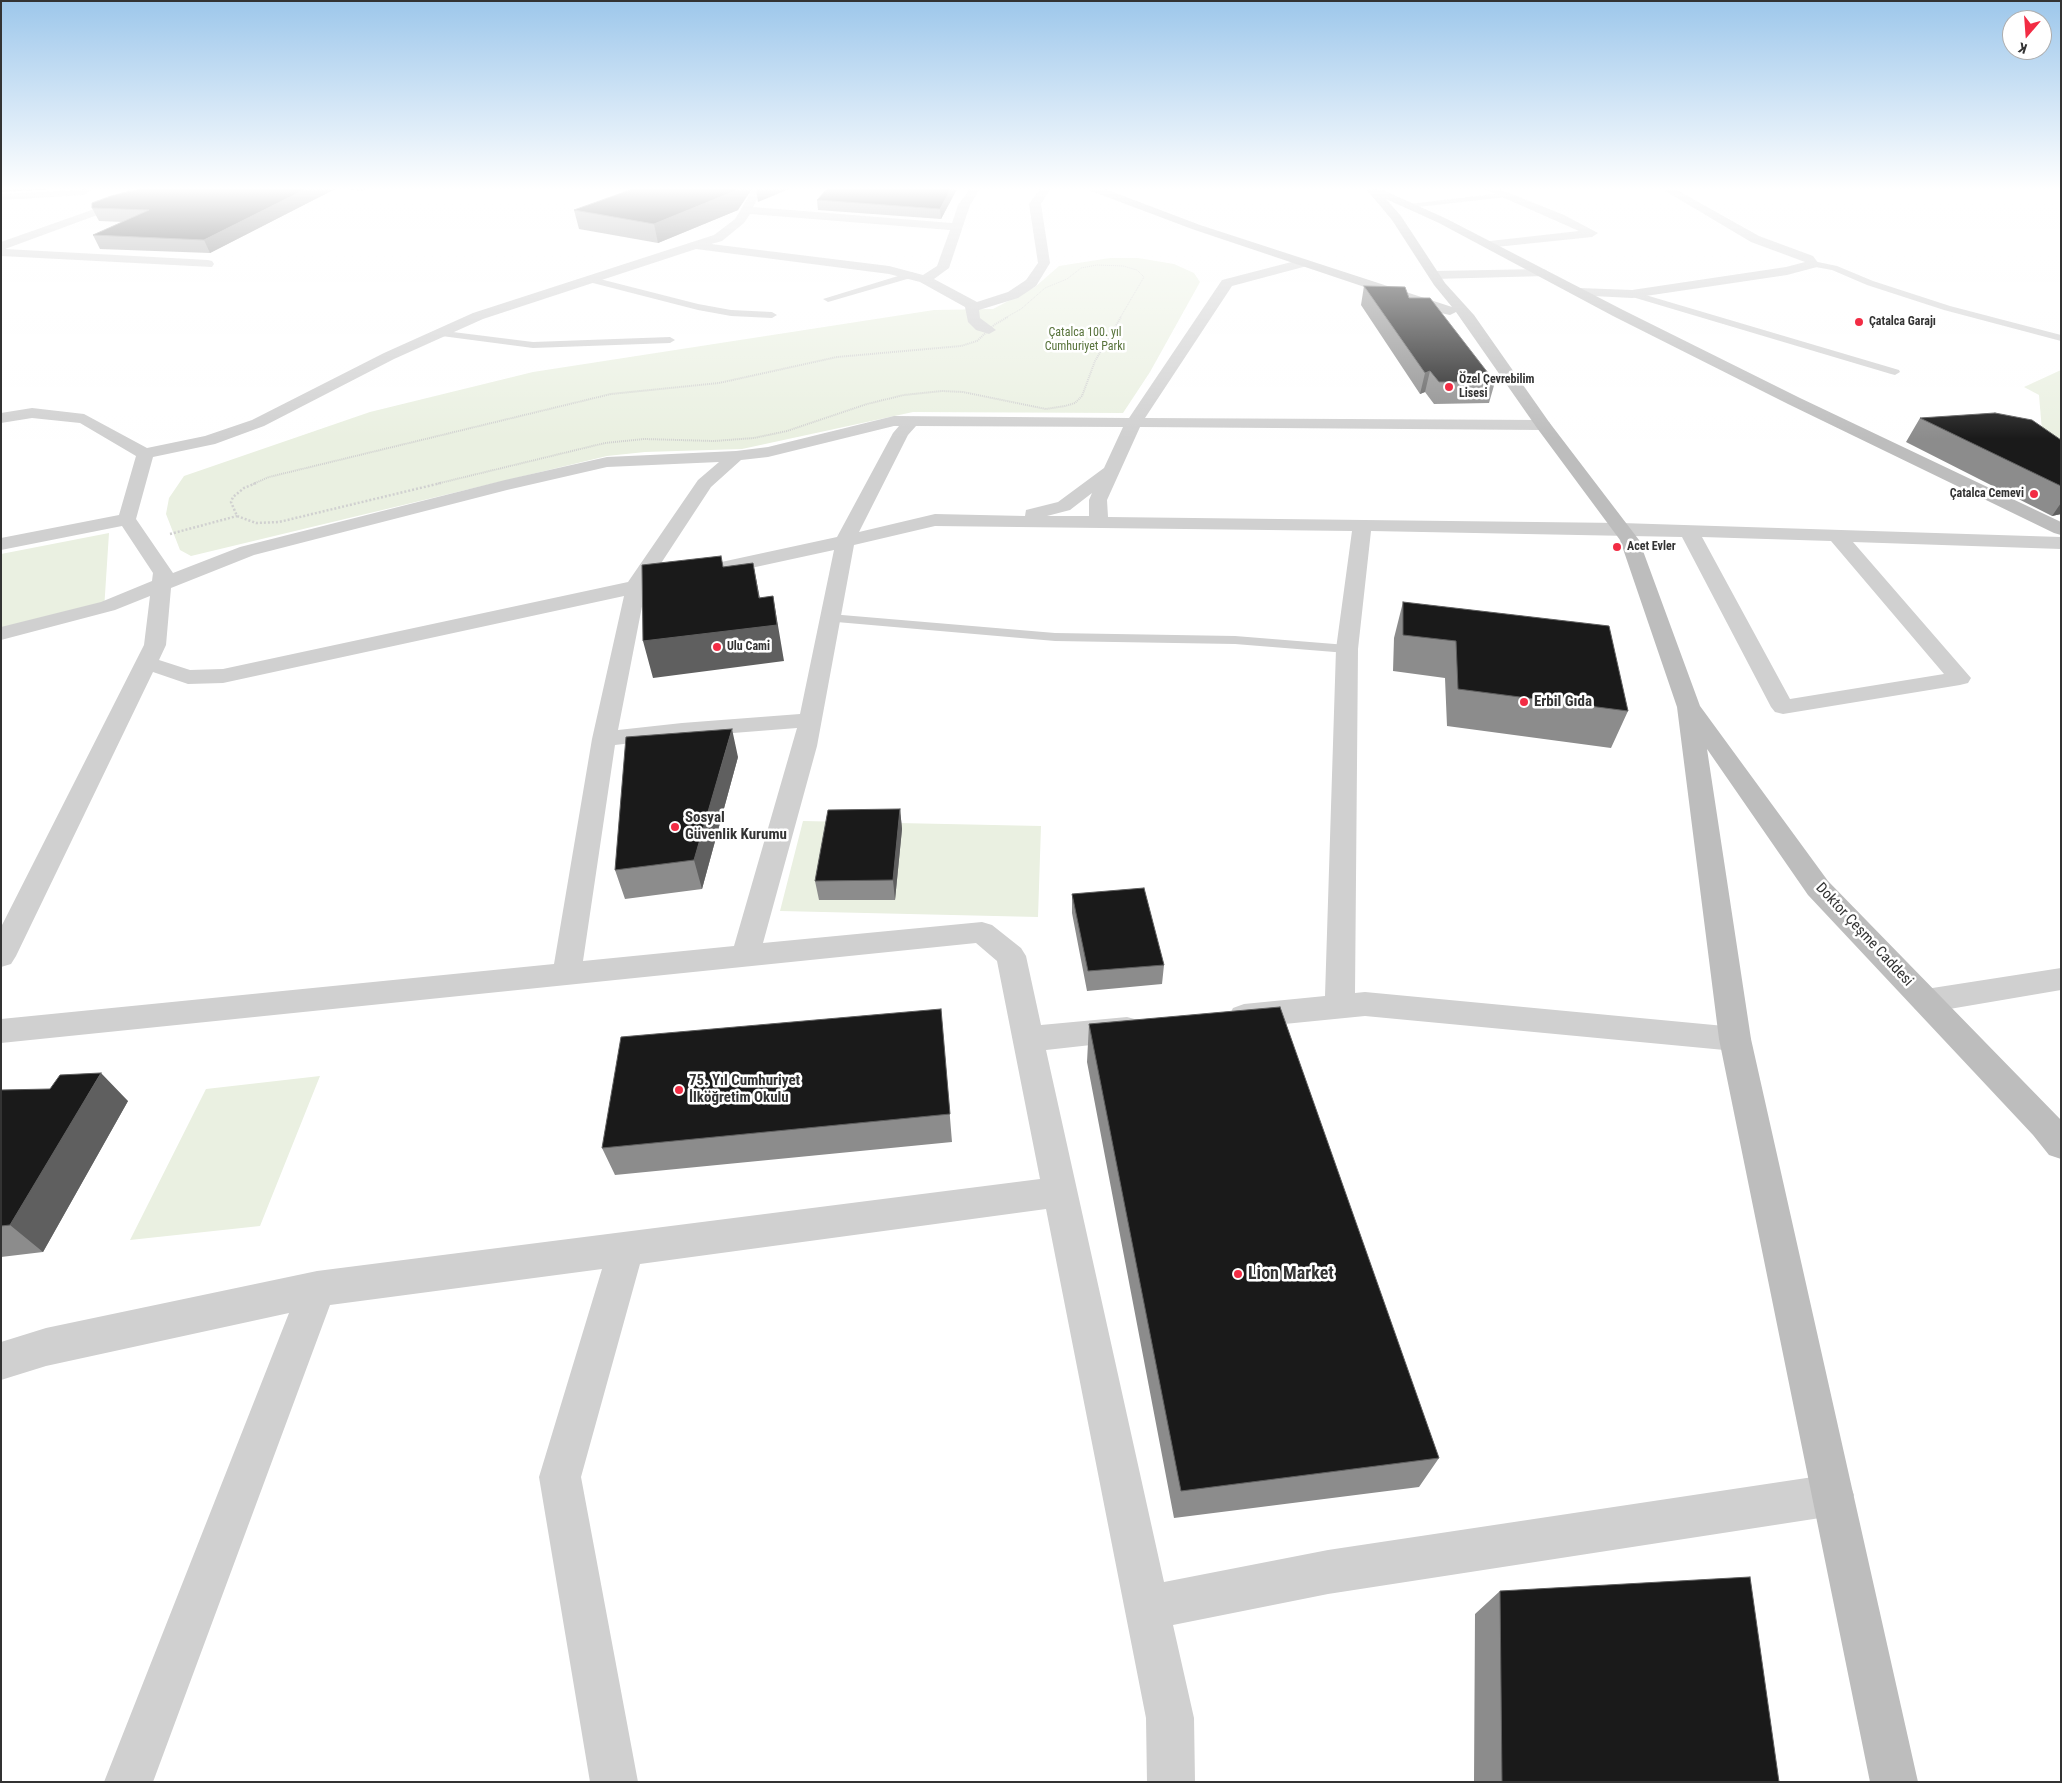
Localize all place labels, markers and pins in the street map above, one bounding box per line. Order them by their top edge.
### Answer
place label: Çatalca Garajı [1869,315,1936,329]
marker: Çatalca Garajı [1853,316,1865,328]
place label: Özel Çevrebilim Lisesi [1459,373,1535,401]
marker: Özel Çevrebilim Lisesi [1443,381,1455,393]
place label: Çatalca Cemevi [1950,487,2024,501]
marker: Çatalca Cemevi [2028,488,2040,500]
place label: Acet Evler [1627,540,1676,554]
marker: Acet Evler [1611,541,1623,553]
place label: Ulu Cami [727,640,770,654]
marker: Ulu Cami [711,641,723,653]
place label: Erbil Gıda [1534,693,1592,711]
marker: Erbil Gıda [1518,696,1530,708]
place label: Sosyal Güvenlik Kurumu [685,809,787,844]
marker: Sosyal Güvenlik Kurumu [669,821,681,833]
place label: 75. Yıl Cumhuriyet İlköğretim Okulu [689,1072,800,1107]
marker: 75. Yıl Cumhuriyet İlköğretim Okulu [673,1084,685,1096]
place label: Lion Market [1248,1263,1334,1285]
marker: Lion Market [1232,1268,1244,1280]

